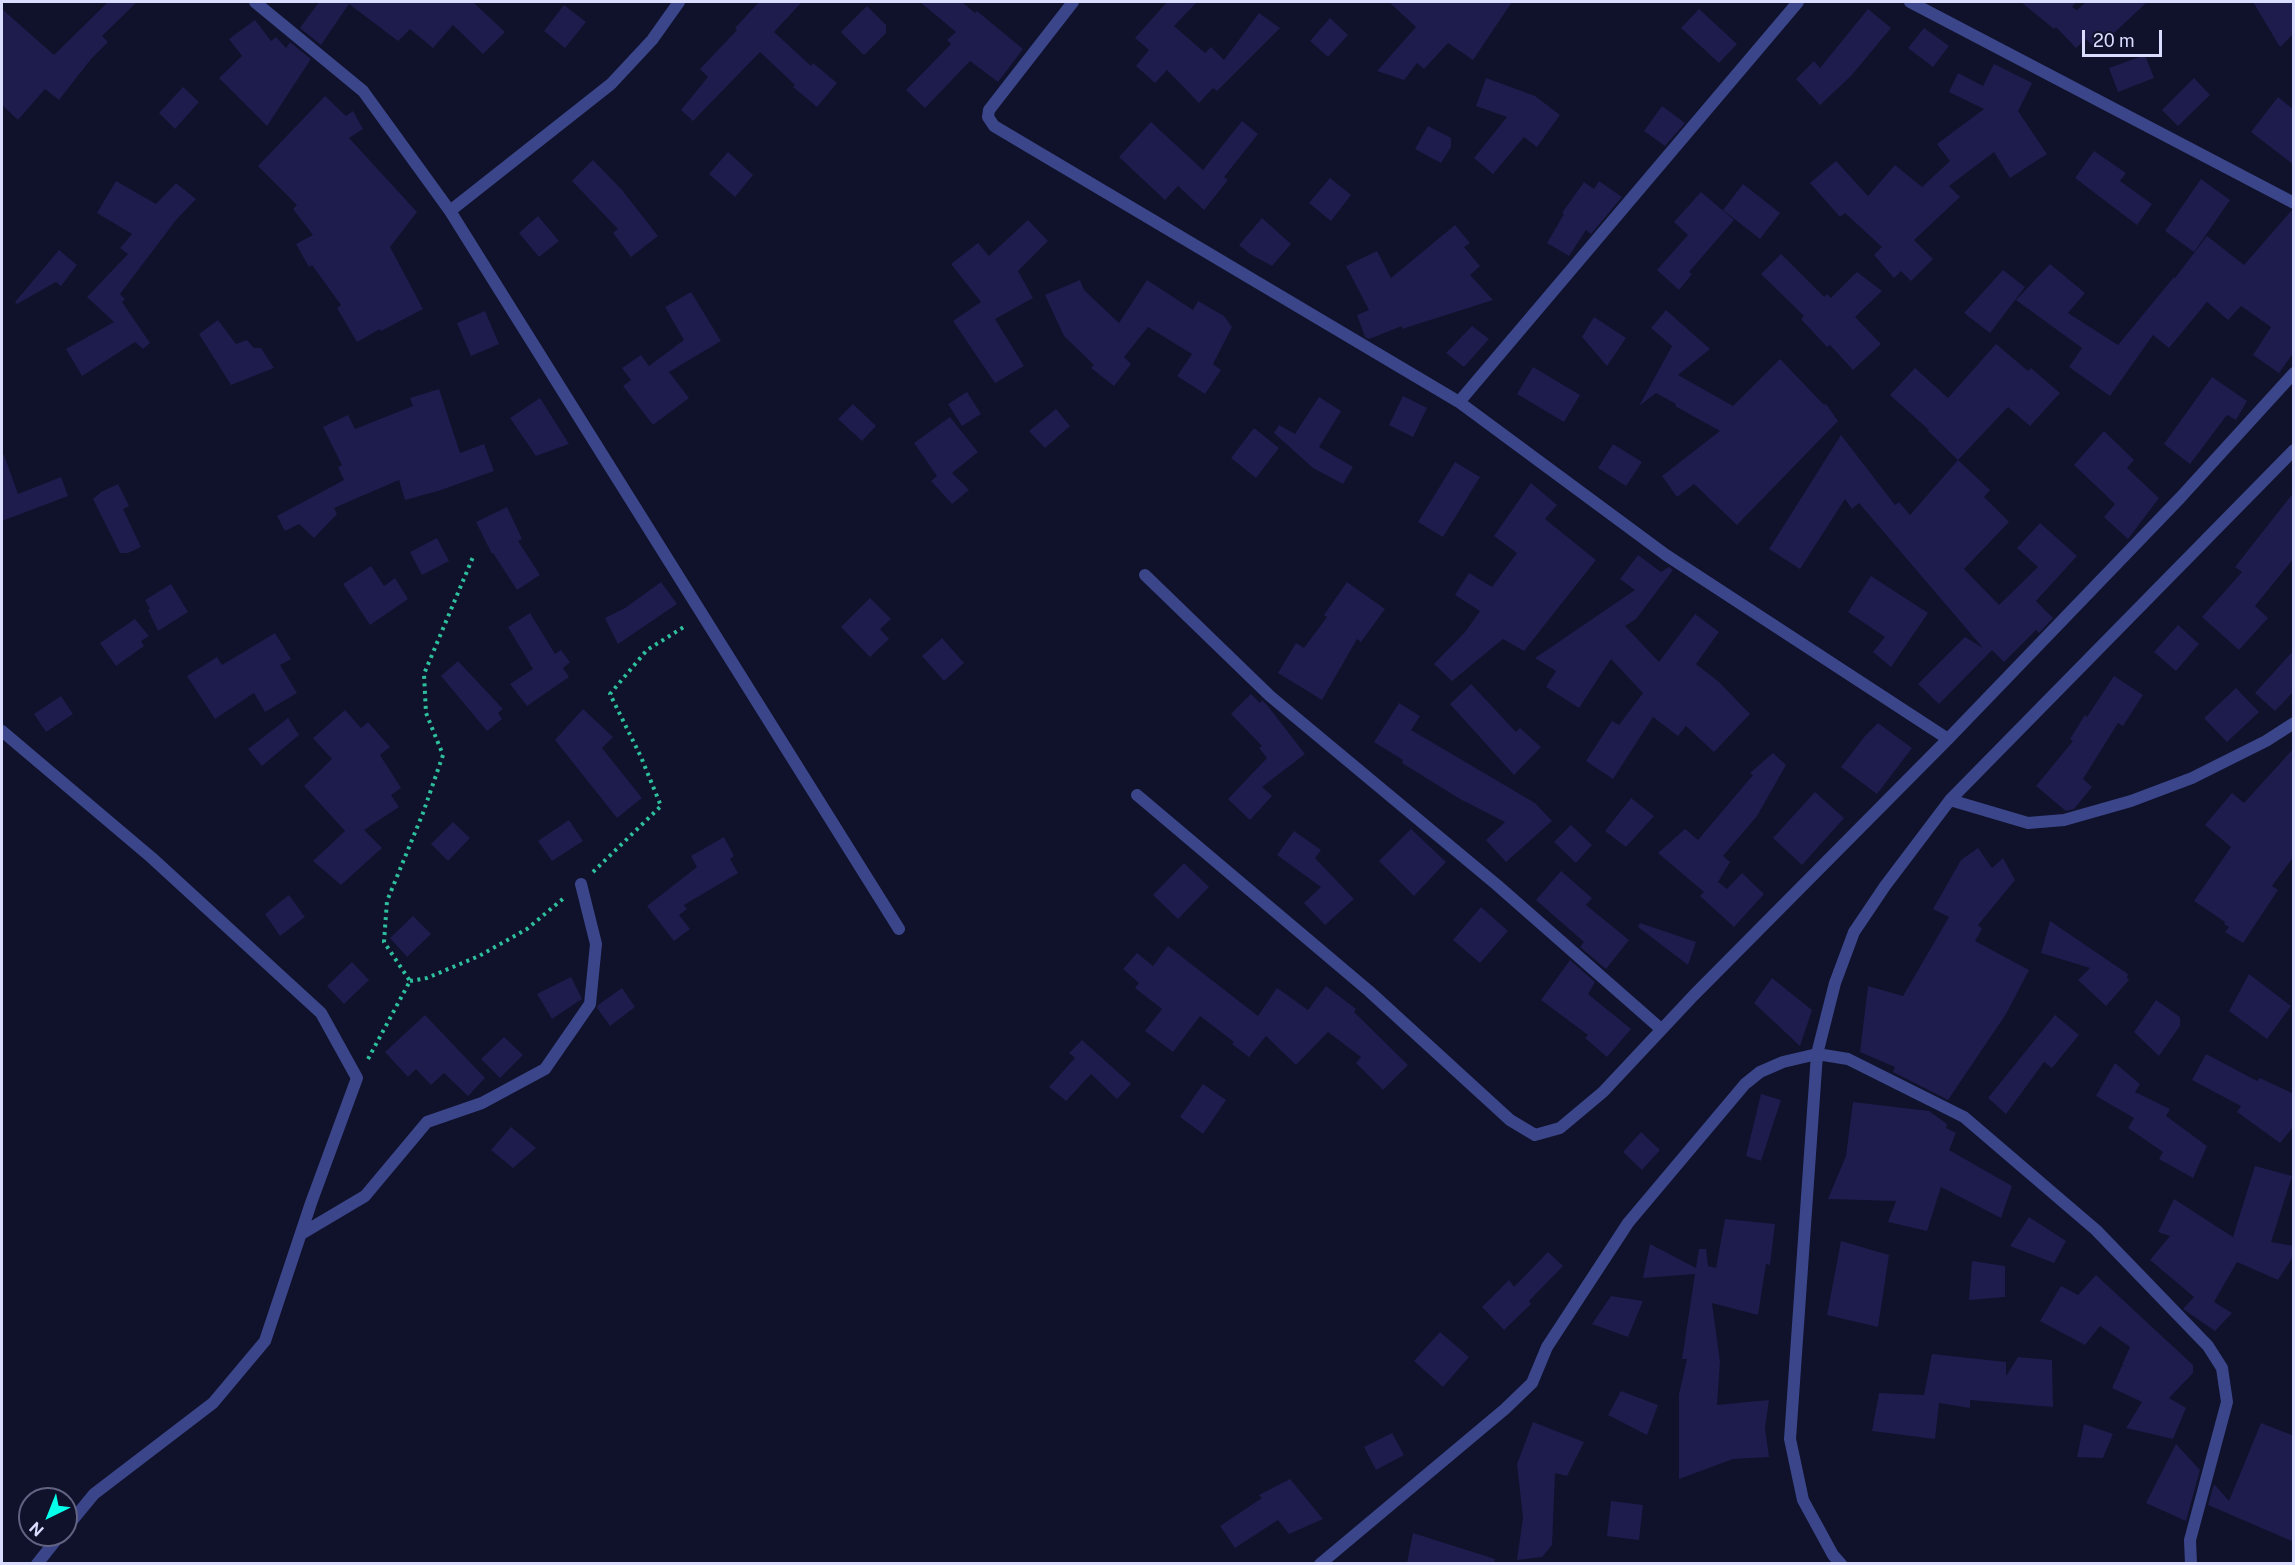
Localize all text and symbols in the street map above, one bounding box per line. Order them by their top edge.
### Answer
scale bar [2085,18,2164,56]
text: 20 m [2093,30,2135,51]
north arrow [18,1487,78,1547]
text: N [26,1518,48,1540]

